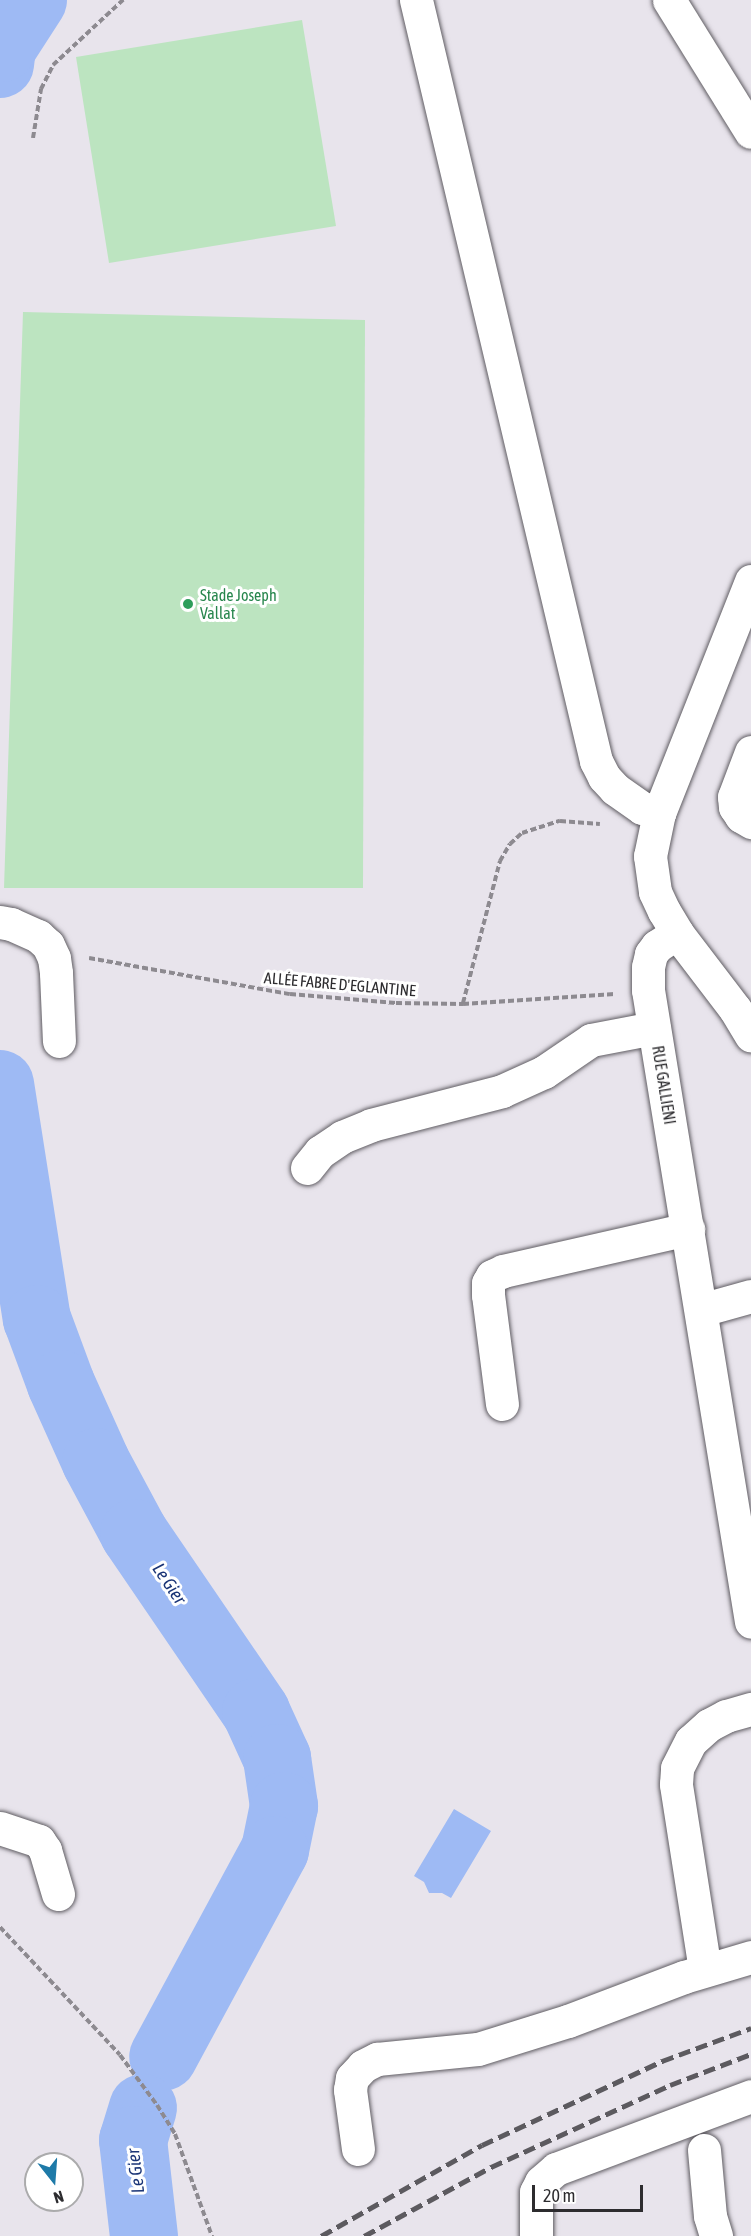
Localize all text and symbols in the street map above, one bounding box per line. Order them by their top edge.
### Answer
place label: Stade Joseph Vallat [200,585,277,623]
marker: Stade Joseph Vallat [181,597,195,611]
street label: ALLÉE FABRE D'EGLANTINE [263,968,417,1000]
street label: RUE GALLIENI [648,1044,680,1126]
water label: Le Gier [148,1559,190,1609]
water label: Le Gier [123,2147,149,2195]
north arrow [24,2152,84,2212]
scale bar [535,2173,646,2211]
text: 20 m [543,2185,575,2206]
text: N [52,2187,66,2207]

